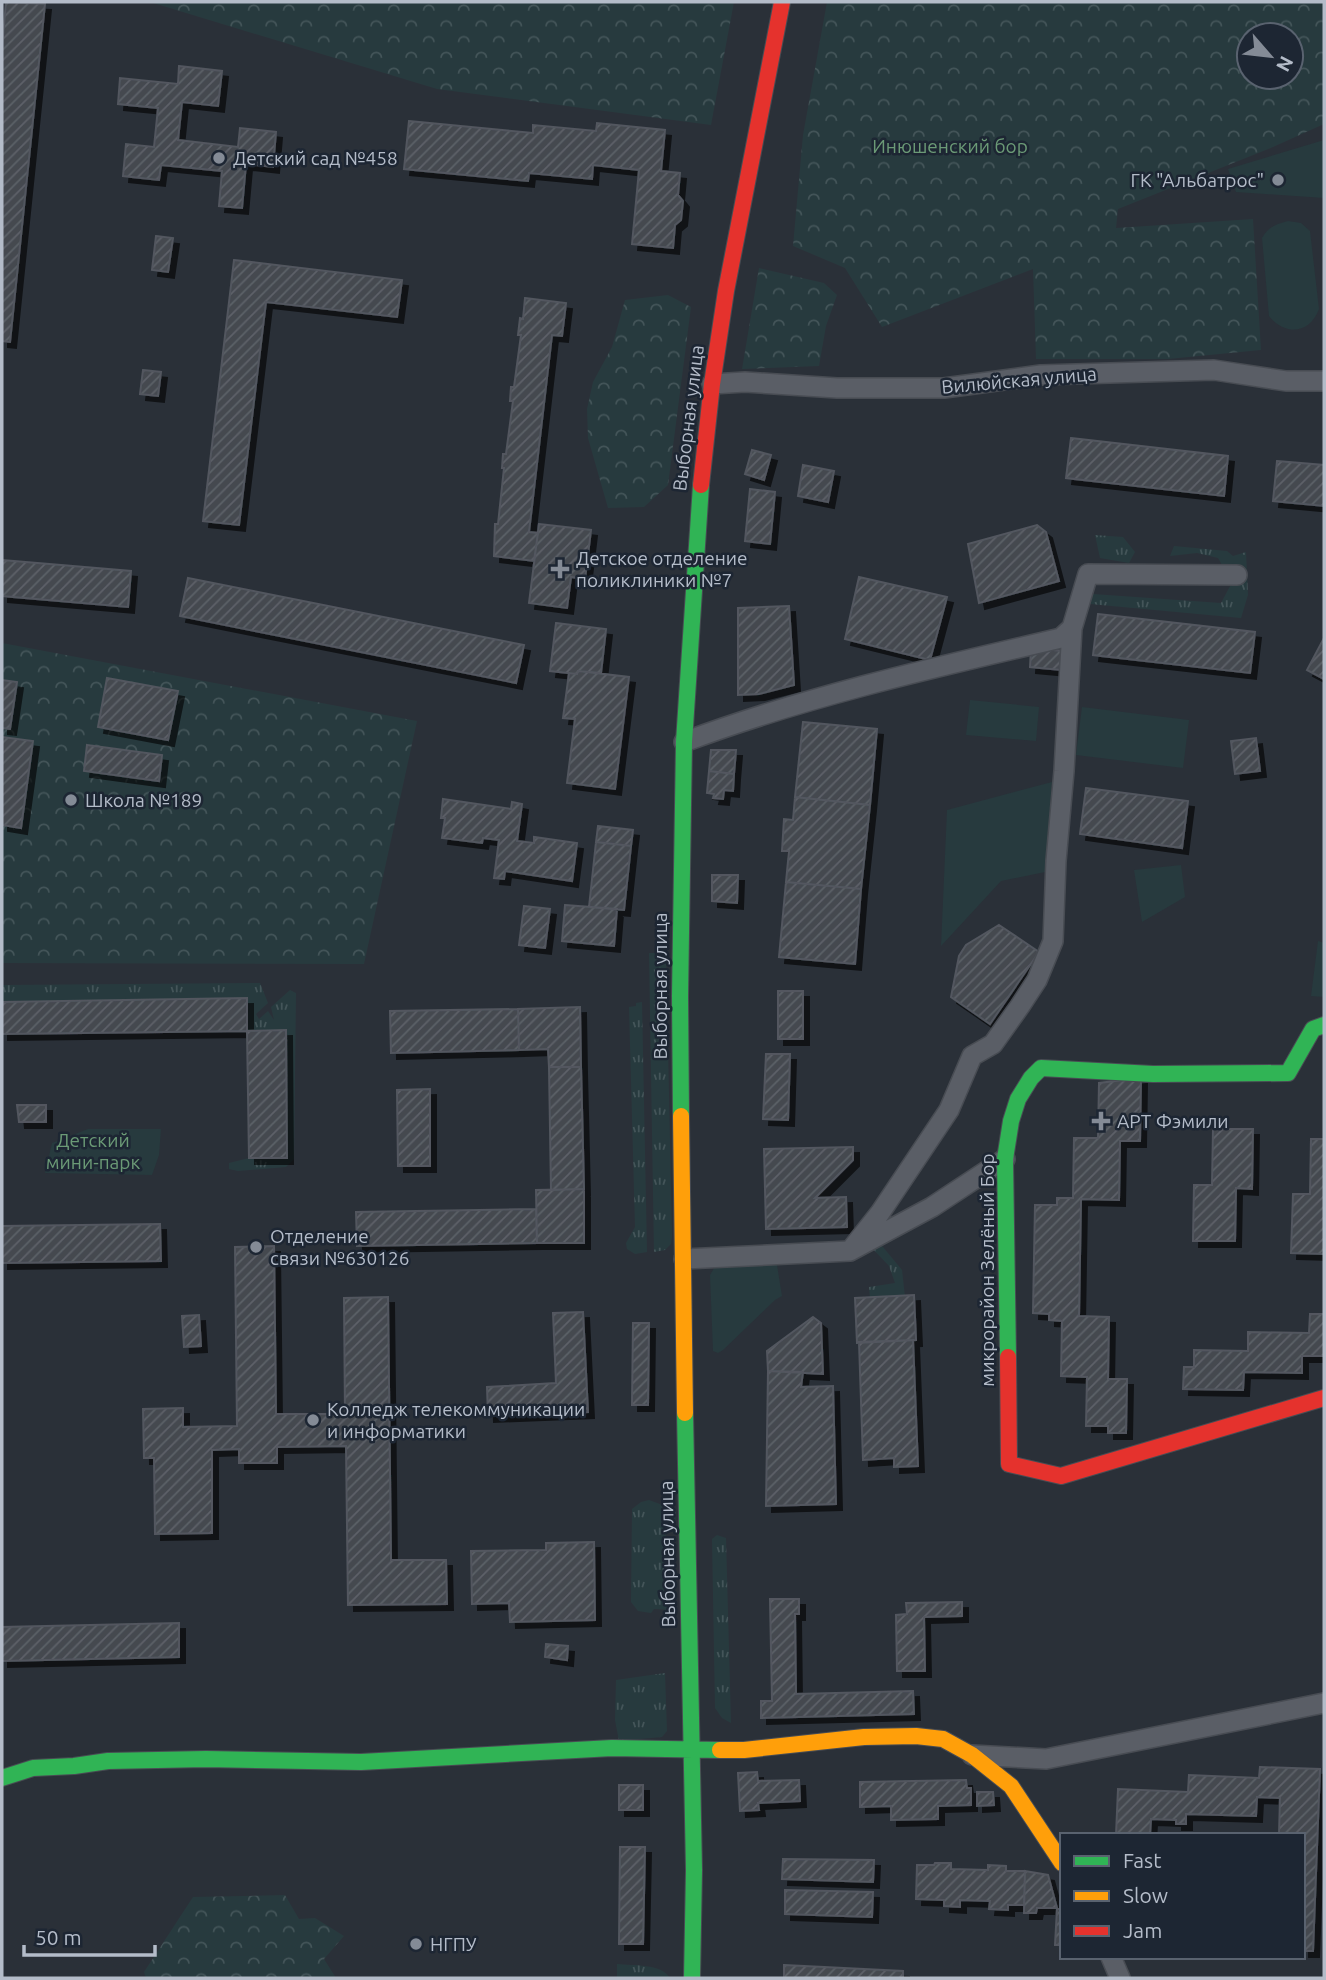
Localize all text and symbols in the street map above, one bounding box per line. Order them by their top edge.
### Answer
north arrow [1235,21,1305,91]
text: N [1272,53,1298,75]
park label: Инюшенский бор [872,135,1028,157]
place label: Детский сад №458 [233,147,398,169]
marker: Детский сад №458 [211,150,227,166]
place label: ГК "Альбатрос" [1131,169,1264,191]
marker: ГК "Альбатрос" [1270,172,1286,188]
street label: Выборная улица [668,344,708,492]
street label: Вилюйская улица [941,362,1097,398]
place label: Детское отделение поликлиники №7 [576,547,748,591]
marker: Детское отделение поликлиники №7 [550,559,570,579]
place label: Школа №189 [85,789,202,811]
marker: Школа №189 [63,792,79,808]
street label: Выборная улица [649,913,671,1060]
place label: АРТ Фэмили [1117,1110,1229,1132]
marker: АРТ Фэмили [1091,1111,1111,1131]
park label: Детский мини-парк [46,1129,140,1173]
street label: микрорайон Зелёный Бор [976,1153,998,1387]
place label: Отделение связи №630126 [270,1225,409,1269]
marker: Отделение связи №630126 [248,1239,264,1255]
place label: Колледж телекоммуникации и информатики [327,1398,585,1442]
marker: Колледж телекоммуникации и информатики [305,1412,321,1428]
street label: Выборная улица [655,1480,679,1628]
legend [1060,1833,1305,1959]
text: Fast [1123,1848,1161,1872]
text: Slow [1123,1883,1168,1907]
scale bar [24,1913,156,1957]
text: Jam [1123,1918,1162,1942]
text: 50 m [35,1925,82,1949]
place label: НГПУ [430,1933,477,1955]
marker: НГПУ [408,1936,424,1952]

